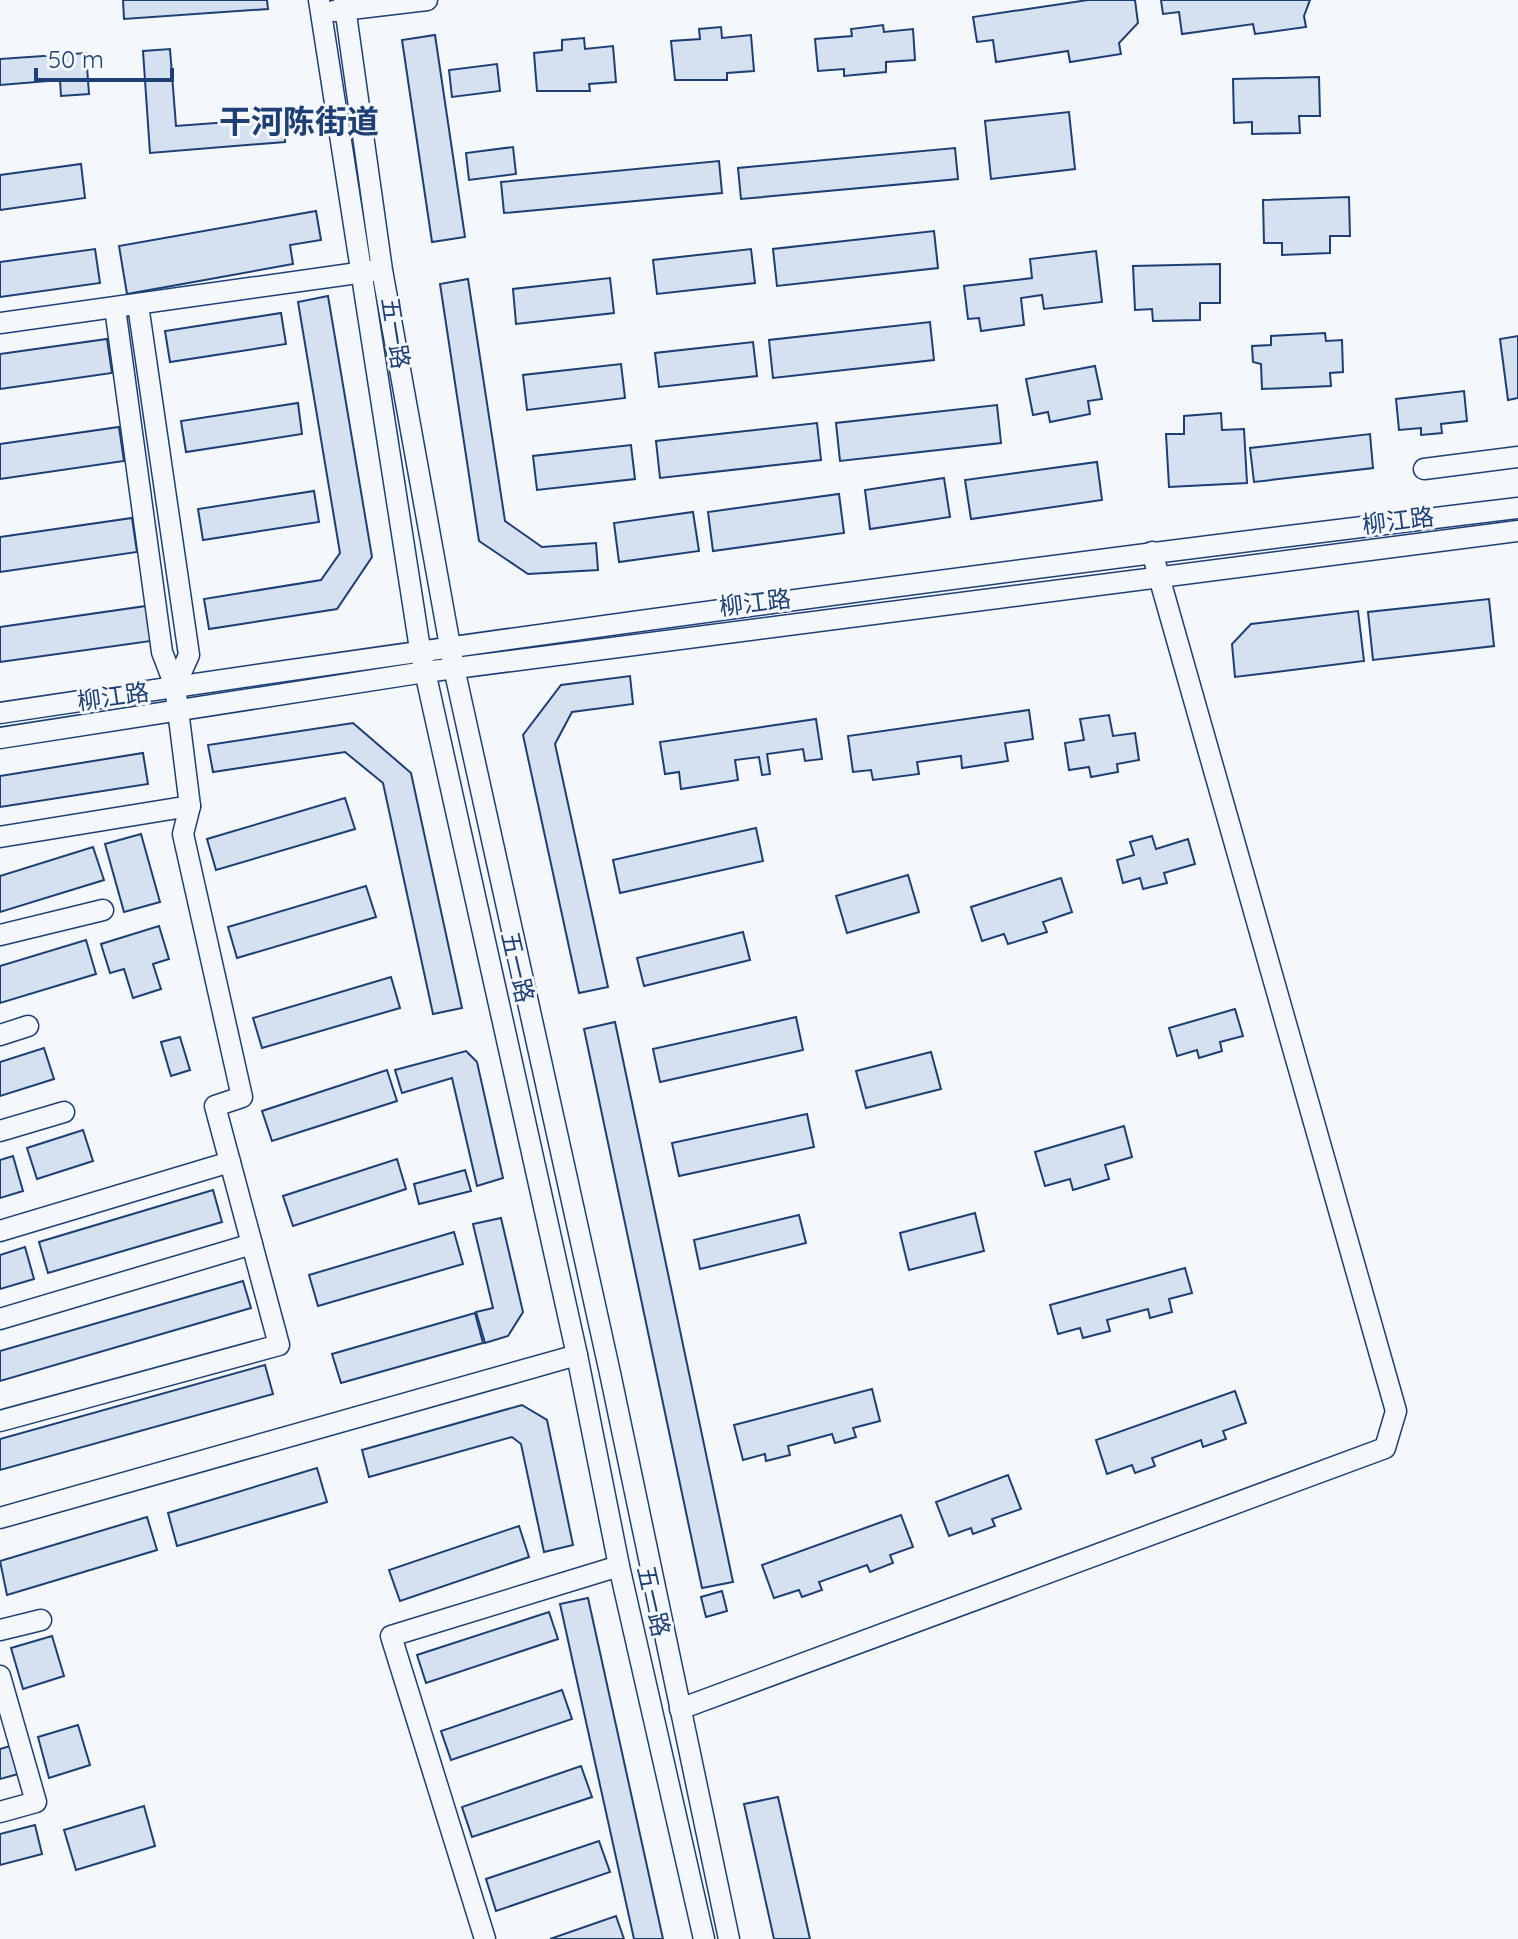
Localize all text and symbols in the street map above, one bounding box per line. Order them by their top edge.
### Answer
scale bar [36,32,172,82]
text: 50 m [48,44,104,74]
district label: 干河陈街道 [219,101,379,141]
street label: 五一路 [376,295,416,371]
street label: 柳江路 [1360,501,1436,539]
street label: 柳江路 [717,583,793,621]
street label: 柳江路 [75,676,151,716]
street label: 五一路 [495,929,541,1005]
street label: 五一路 [631,1563,677,1639]

